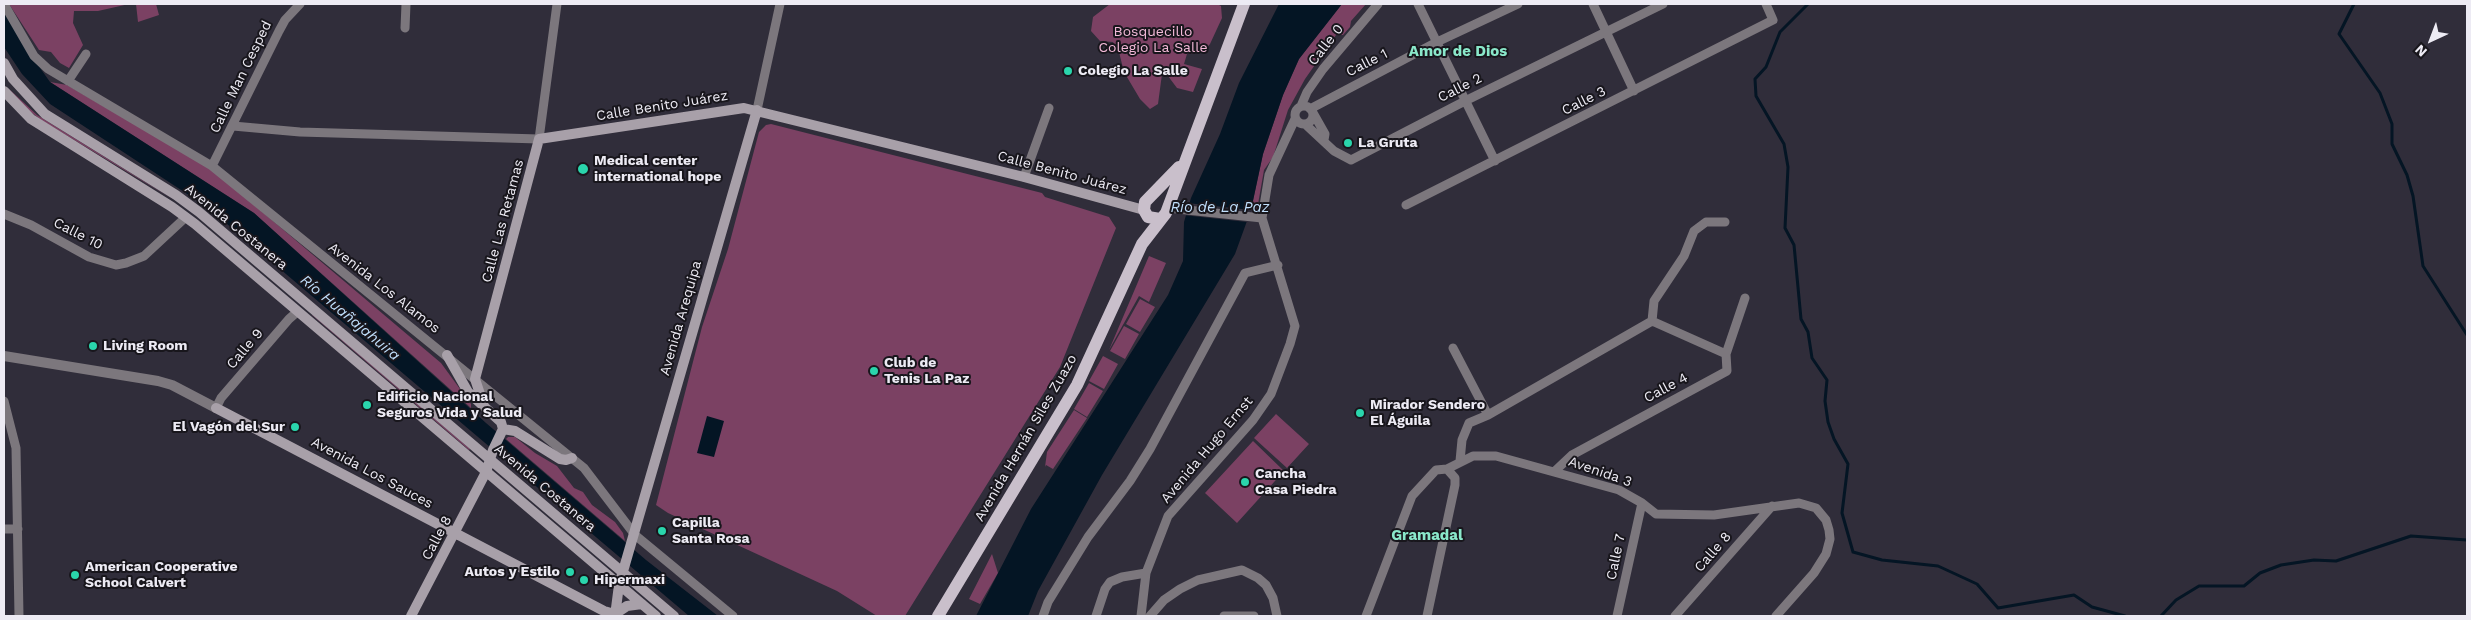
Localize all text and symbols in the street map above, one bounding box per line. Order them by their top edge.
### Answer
north arrow [2406,15,2456,65]
street label: Calle Man Cesped [207,18,275,136]
street label: Calle 0 [1305,21,1347,69]
park label: Bosquecillo Colegio La Salle [1098,24,1208,56]
text: N [2412,42,2430,60]
district label: Amor de Dios [1409,43,1507,61]
street label: Calle 1 [1343,45,1391,81]
place label: Colegio La Salle [1078,63,1188,79]
marker: Colegio La Salle [1062,65,1074,77]
street label: Calle 2 [1435,70,1485,106]
street label: Calle 3 [1559,83,1609,119]
street label: Calle Benito Juárez [595,87,729,125]
place label: La Gruta [1358,135,1418,151]
marker: La Gruta [1342,137,1354,149]
street label: Calle Benito Juárez [996,148,1128,198]
place label: Medical center international hope [594,153,721,186]
street label: Calle Las Retamas [478,158,528,284]
marker: Medical center international hope [576,162,590,176]
street label: Avenida Costanera [181,180,291,274]
water label: Río de La Paz [1171,199,1269,217]
street label: Calle 10 [51,214,105,254]
street label: Avenida Los Alamos [325,239,443,337]
street label: Avenida Arequipa [657,259,705,377]
water label: Río Huañajahuira [297,271,403,365]
street label: Calle 9 [223,325,267,373]
place label: Living Room [103,338,187,354]
marker: Living Room [87,340,99,352]
street label: Avenida Hernán Siles Zuazo [971,352,1081,524]
place label: Club de Tenis La Paz [884,355,969,388]
marker: Club de Tenis La Paz [868,365,880,377]
street label: Calle 4 [1641,369,1691,407]
place label: Edificio Nacional Seguros Vida y Salud [377,389,522,422]
street label: Avenida Hugo Ernst [1158,393,1256,507]
place label: Mirador Sendero El Águila [1370,397,1485,430]
marker: Edificio Nacional Seguros Vida y Salud [361,399,373,411]
marker: Mirador Sendero El Águila [1354,407,1366,419]
place label: El Vagón del Sur [173,419,285,435]
marker: El Vagón del Sur [289,421,301,433]
street label: Avenida Los Sauces [308,434,436,512]
street label: Avenida Costanera [491,441,599,535]
street label: Avenida 3 [1566,453,1634,491]
place label: Cancha Casa Piedra [1255,466,1337,498]
marker: Cancha Casa Piedra [1239,476,1251,488]
street label: Calle 8 [418,513,456,563]
place label: Capilla Santa Rosa [672,515,750,548]
marker: Capilla Santa Rosa [656,525,668,537]
district label: Gramadal [1391,527,1463,545]
street label: Calle 8 [1691,529,1735,575]
street label: Calle 7 [1603,532,1629,582]
place label: American Cooperative School Calvert [85,559,238,592]
place label: Autos y Estilo [465,564,560,580]
marker: Autos y Estilo [564,566,576,578]
marker: American Cooperative School Calvert [69,569,81,581]
place label: Hipermaxi [594,572,665,588]
marker: Hipermaxi [578,574,590,586]

